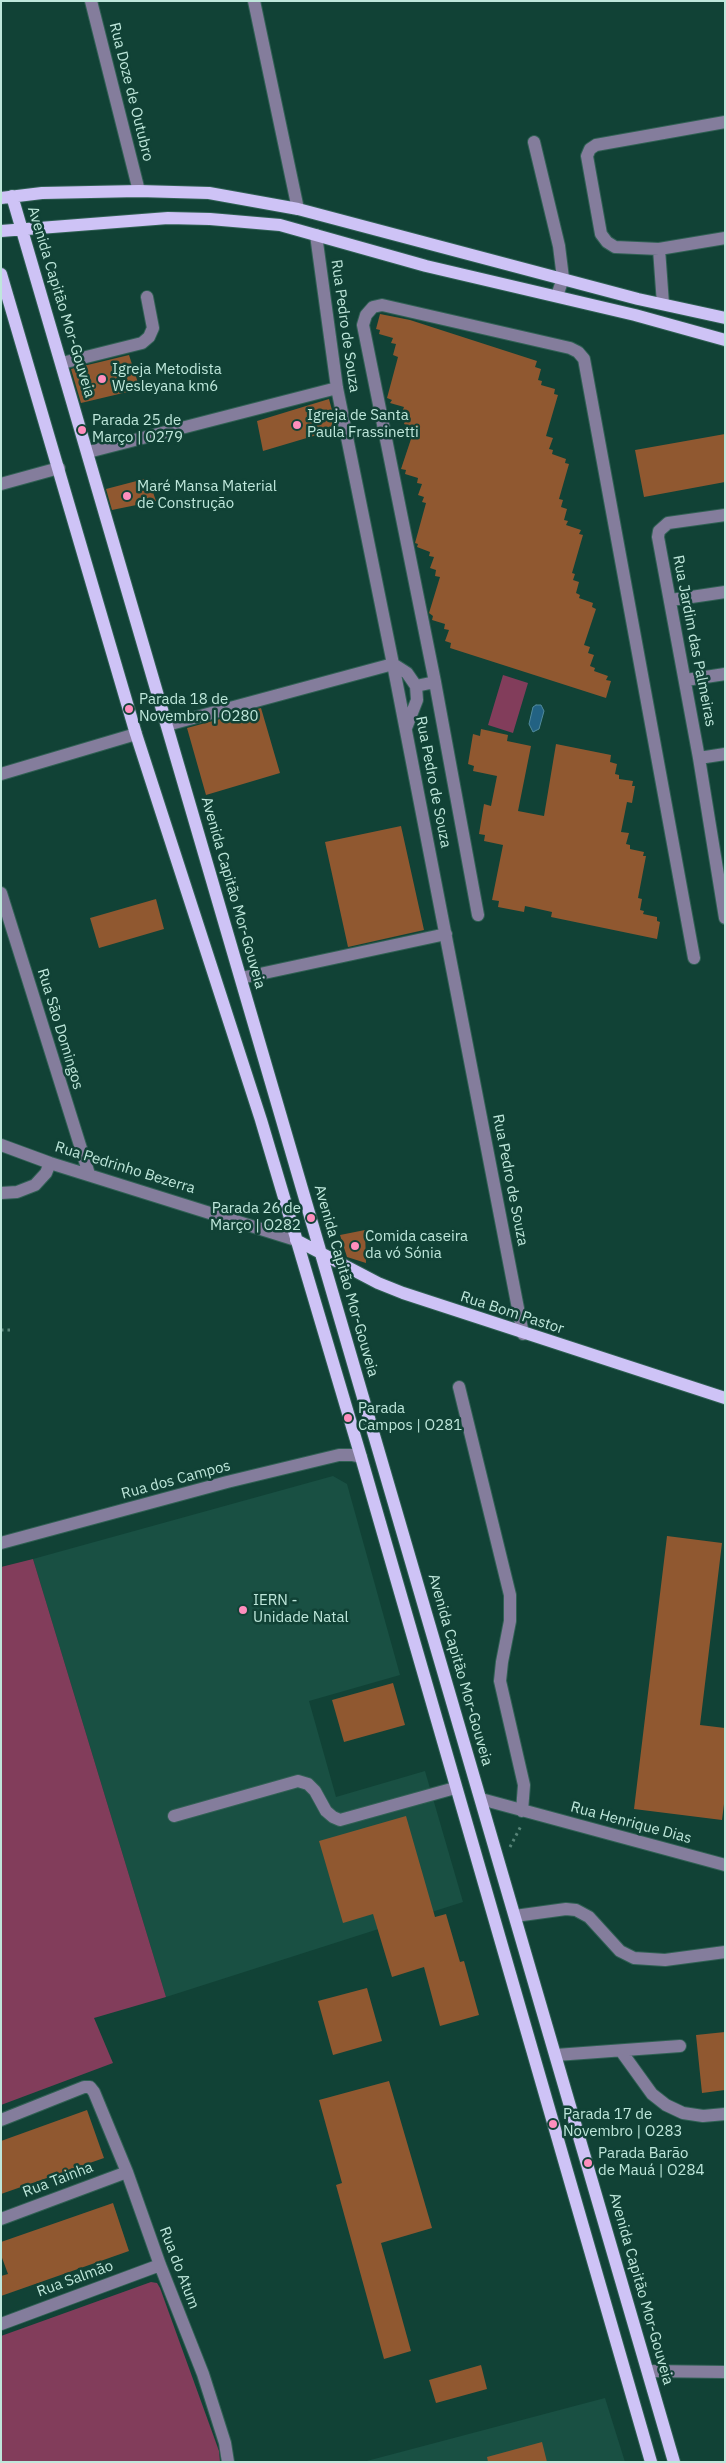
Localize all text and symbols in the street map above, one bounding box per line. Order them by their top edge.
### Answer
street label: Rua Doze de Outubro [105,21,157,163]
street label: Avenida Capitão Mor-Gouveia [23,204,99,400]
street label: Rua Pedro de Souza [327,258,363,394]
place label: Igreja Metodista Wesleyana km6 [112,361,222,396]
marker: Igreja Metodista Wesleyana km6 [96,373,108,385]
place label: Igreja de Santa Paula Frassinetti [307,407,419,442]
place label: Parada 25 de Março | O279 [92,412,183,447]
marker: Igreja de Santa Paula Frassinetti [291,419,303,431]
marker: Parada 25 de Março | O279 [76,424,88,436]
place label: Maré Mansa Material de Construção [137,478,277,513]
marker: Maré Mansa Material de Construção [121,490,133,502]
street label: Rua Jardim das Palmeiras [669,554,719,728]
place label: Parada 18 de Novembro | O280 [139,691,258,726]
marker: Parada 18 de Novembro | O280 [123,703,135,715]
street label: Rua Pedro de Souza [411,715,455,849]
street label: Avenida Capitão Mor-Gouveia [197,795,269,991]
street label: Rua São Domingos [33,966,87,1092]
street label: Rua Pedro de Souza [488,1113,532,1247]
street label: Rua Pedrinho Bezerra [53,1138,197,1198]
street label: Avenida Capitão Mor-Gouveia [310,1183,382,1379]
place label: Parada 26 de Março | O282 [210,1200,301,1235]
marker: Parada 26 de Março | O282 [305,1212,317,1224]
place label: Comida caseira da vó Sónia [365,1228,468,1263]
marker: Comida caseira da vó Sónia [349,1240,361,1252]
street label: Rua Bom Pastor [458,1288,566,1338]
place label: Parada Campos | O281 [358,1400,462,1435]
marker: Parada Campos | O281 [342,1412,354,1424]
street label: Rua dos Campos [119,1457,233,1503]
street label: Avenida Capitão Mor-Gouveia [424,1572,496,1768]
place label: IERN - Unidade Natal [253,1592,349,1627]
marker: IERN - Unidade Natal [237,1604,249,1616]
street label: Rua Henrique Dias [569,1798,693,1848]
place label: Parada 17 de Novembro | O283 [563,2106,682,2141]
marker: Parada 17 de Novembro | O283 [547,2118,559,2130]
place label: Parada Barão de Mauá | O284 [598,2145,705,2180]
marker: Parada Barão de Mauá | O284 [582,2157,594,2169]
street label: Rua Tainha [20,2158,96,2202]
street label: Avenida Capitão Mor-Gouveia [605,2191,677,2387]
street label: Rua do Atum [155,2224,203,2312]
street label: Rua Salmão [34,2257,116,2301]

